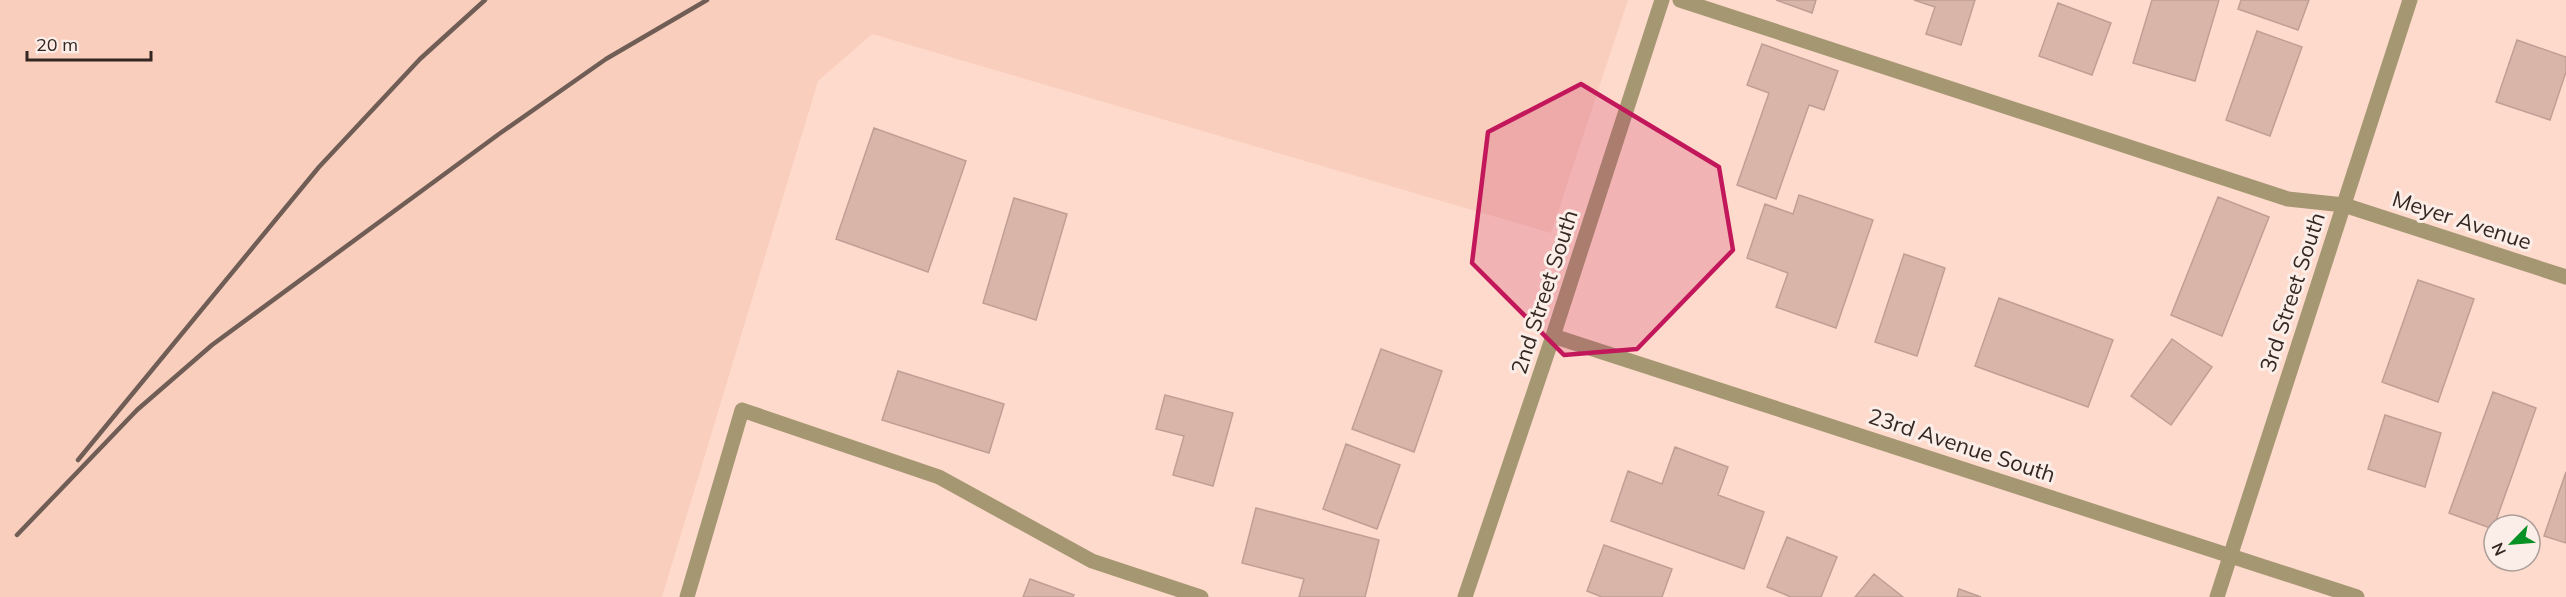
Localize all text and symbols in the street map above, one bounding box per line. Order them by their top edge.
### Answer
scale bar [27,24,152,62]
text: 20 m [36,33,78,56]
street label: Meyer Avenue [2389,184,2535,256]
street label: 2nd Street South [1504,206,1584,378]
street label: 3rd Street South [2253,209,2331,375]
street label: 23rd Avenue South [1865,402,2059,488]
north arrow [2482,513,2542,573]
text: N [2487,540,2510,559]

